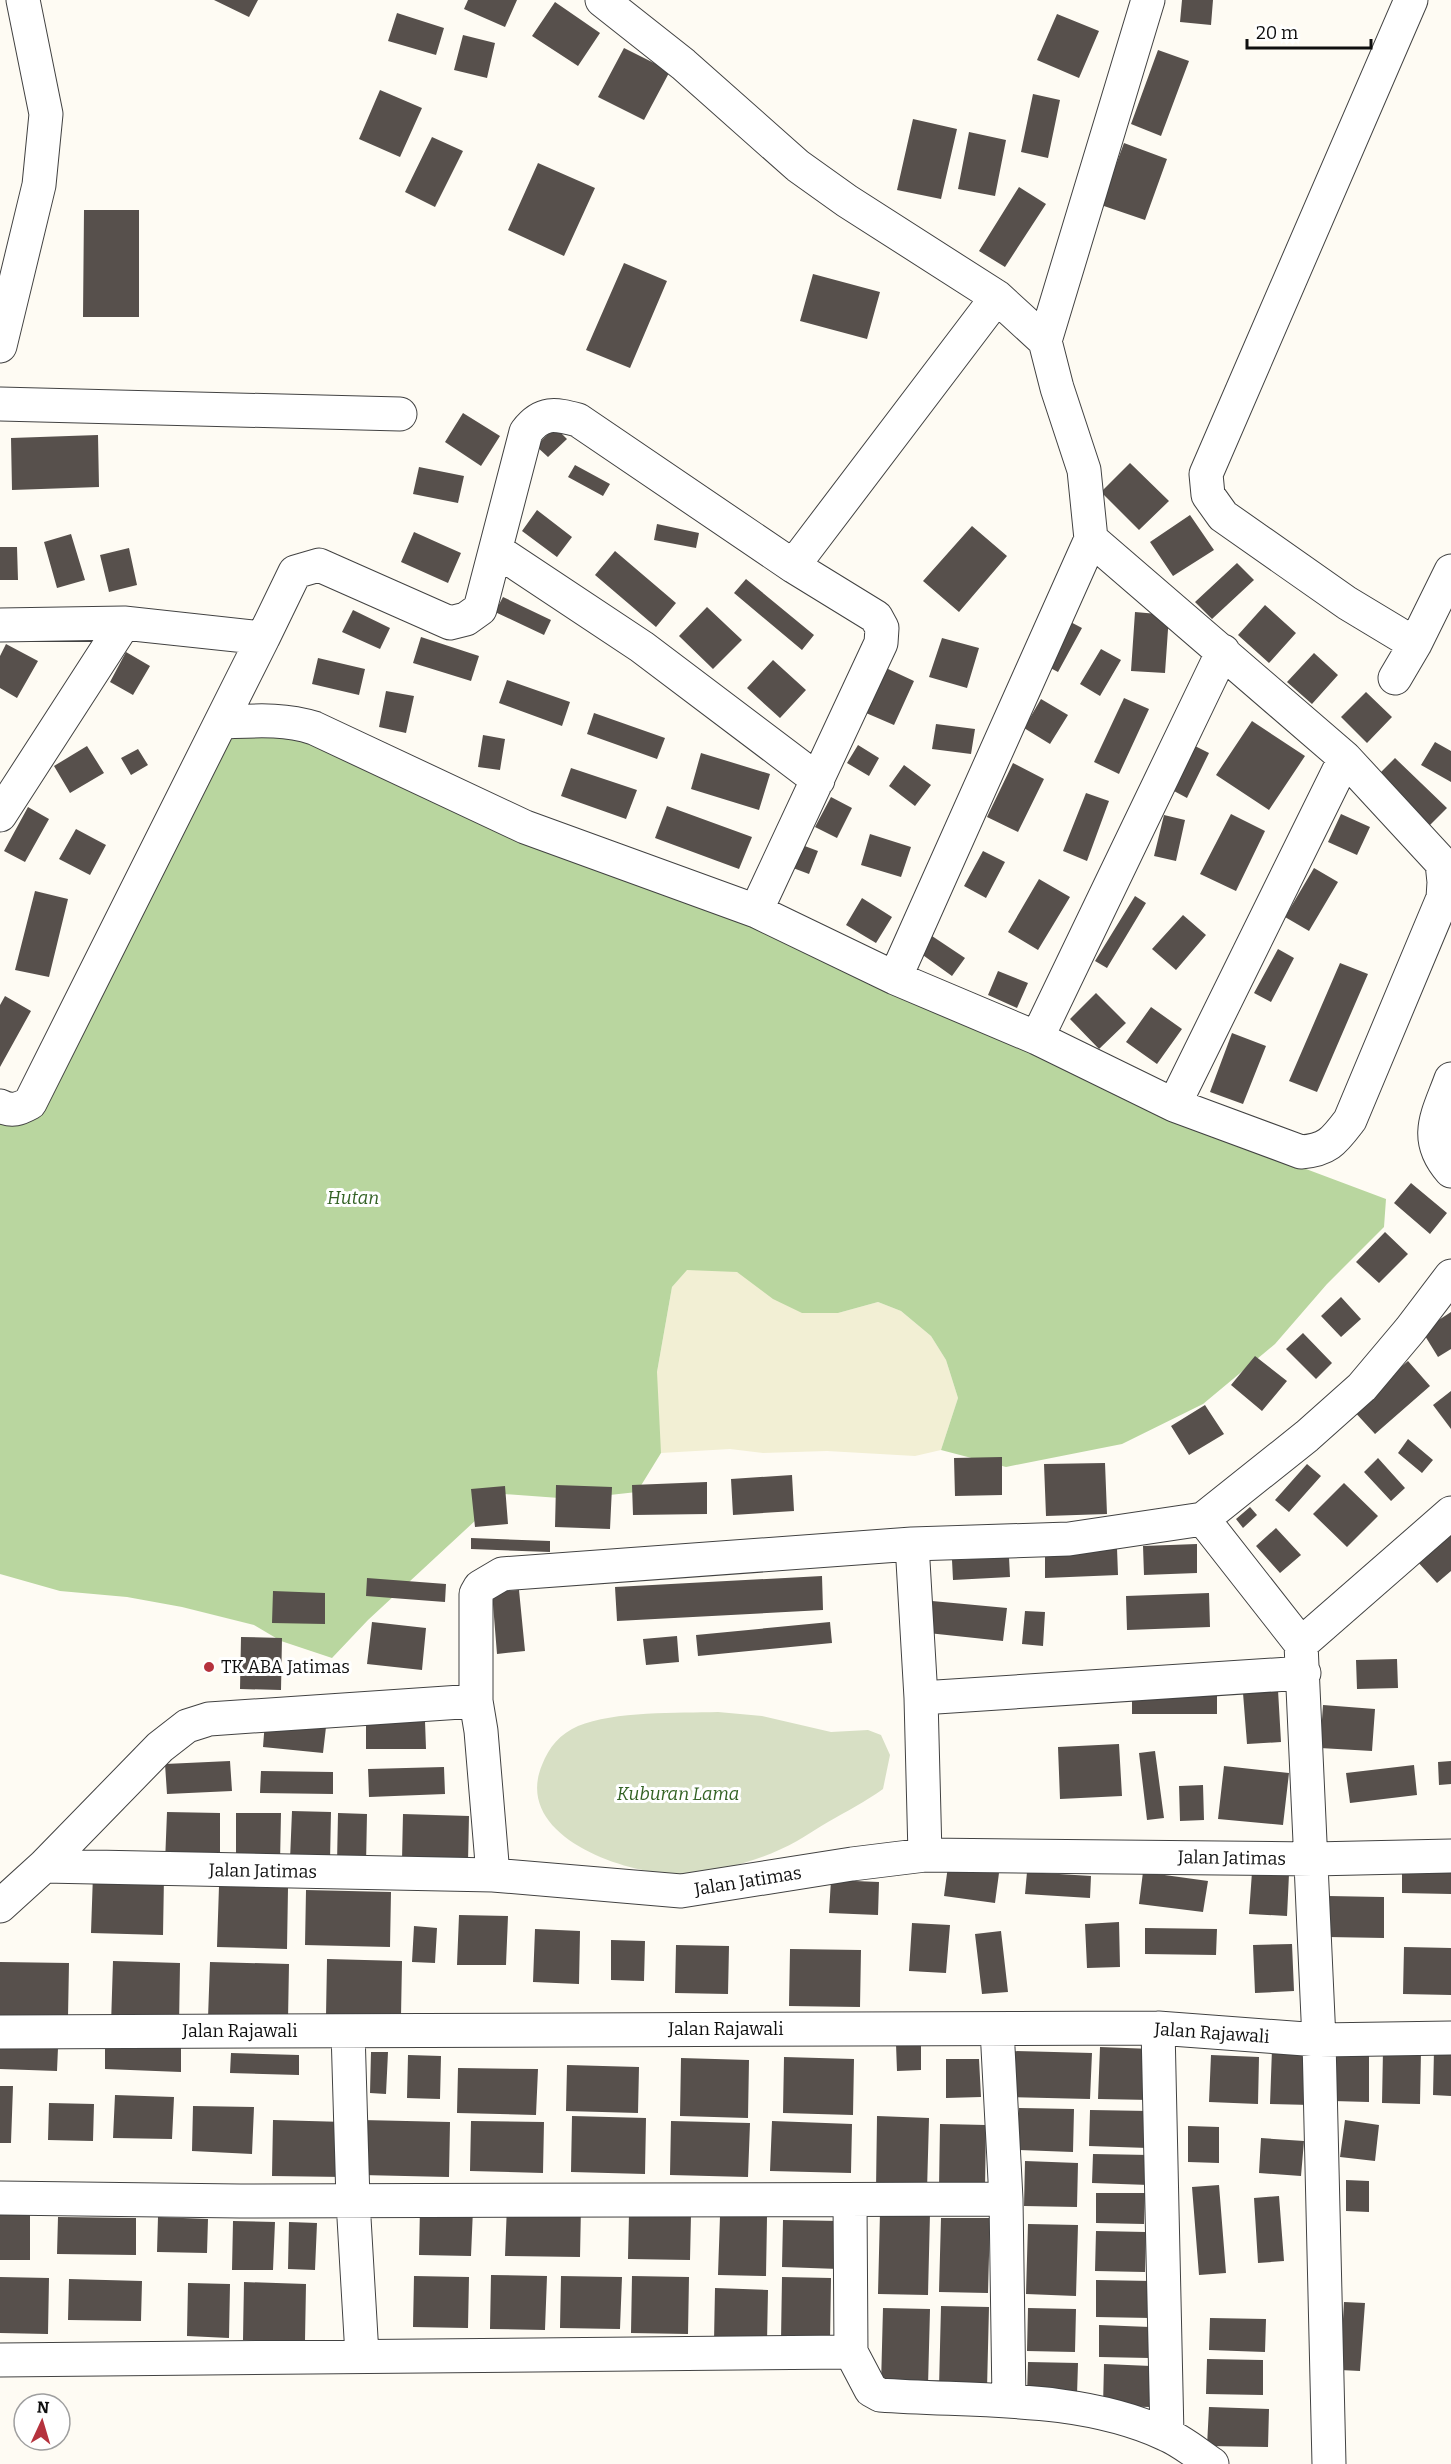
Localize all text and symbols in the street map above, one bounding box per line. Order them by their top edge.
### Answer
scale bar [1247,12,1372,50]
text: 20 m [1256,22,1298,44]
park label: Hutan [327,1187,379,1209]
place label: TK ABA Jatimas [221,1656,350,1678]
marker: TK ABA Jatimas [202,1660,216,1674]
park label: Kuburan Lama [617,1783,739,1805]
street label: Jalan Jatimas [1177,1846,1286,1870]
street label: Jalan Jatimas [208,1859,317,1883]
street label: Jalan Jatimas [692,1862,803,1900]
street label: Jalan Rajawali [667,2018,784,2040]
street label: Jalan Rajawali [1153,2018,1270,2048]
street label: Jalan Rajawali [181,2020,298,2042]
north arrow [12,2392,72,2452]
text: N [36,2398,50,2417]

